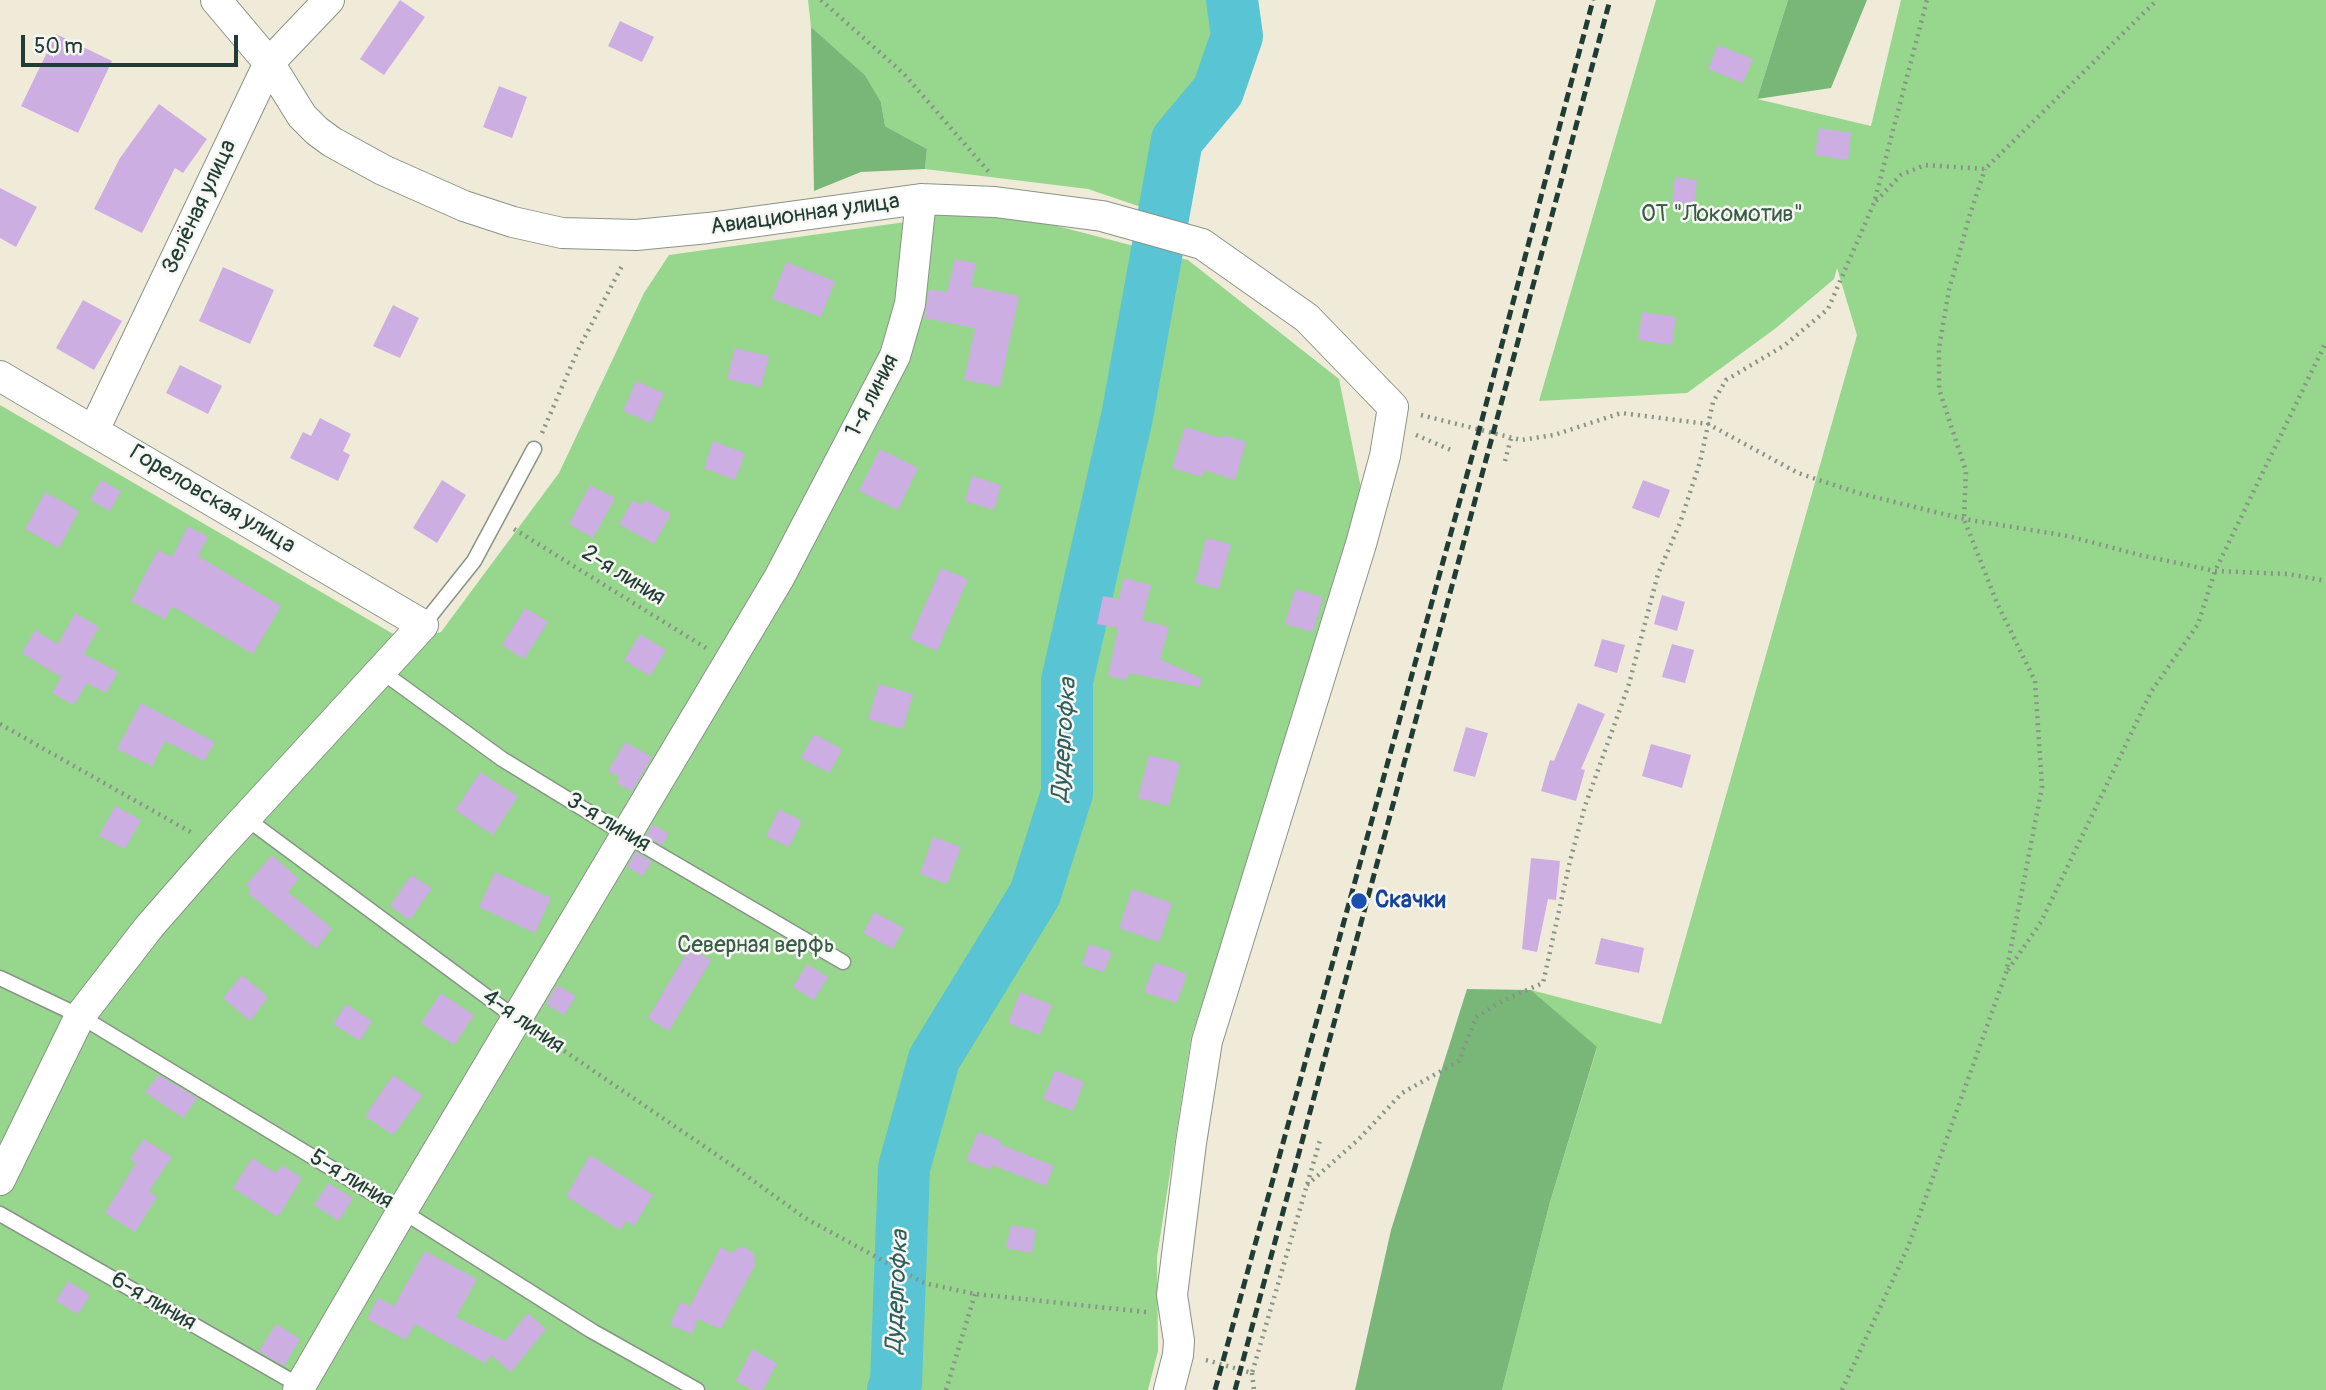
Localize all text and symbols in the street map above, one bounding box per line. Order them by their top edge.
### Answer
scale bar [24,21,242,65]
text: 50 m [34,33,83,60]
street label: Зелёная улица [157,136,243,278]
street label: Авиационная улица [709,188,901,242]
park label: ОТ "Локомотив" [1641,201,1803,229]
street label: 1-я линия [840,350,906,442]
street label: Гореловская улица [124,440,300,560]
street label: 2-я линия [576,540,670,612]
water label: Дудергофка [1046,677,1084,803]
street label: 3-я линия [561,787,655,859]
place label: Скачки [1375,887,1445,915]
marker: Скачки [1349,891,1369,911]
park label: Северная верфь [677,932,835,960]
street label: 4-я линия [477,984,569,1060]
street label: 5-я линия [304,1144,398,1216]
water label: Дудергофка [880,1229,916,1355]
street label: 6-я линия [105,1267,201,1337]

